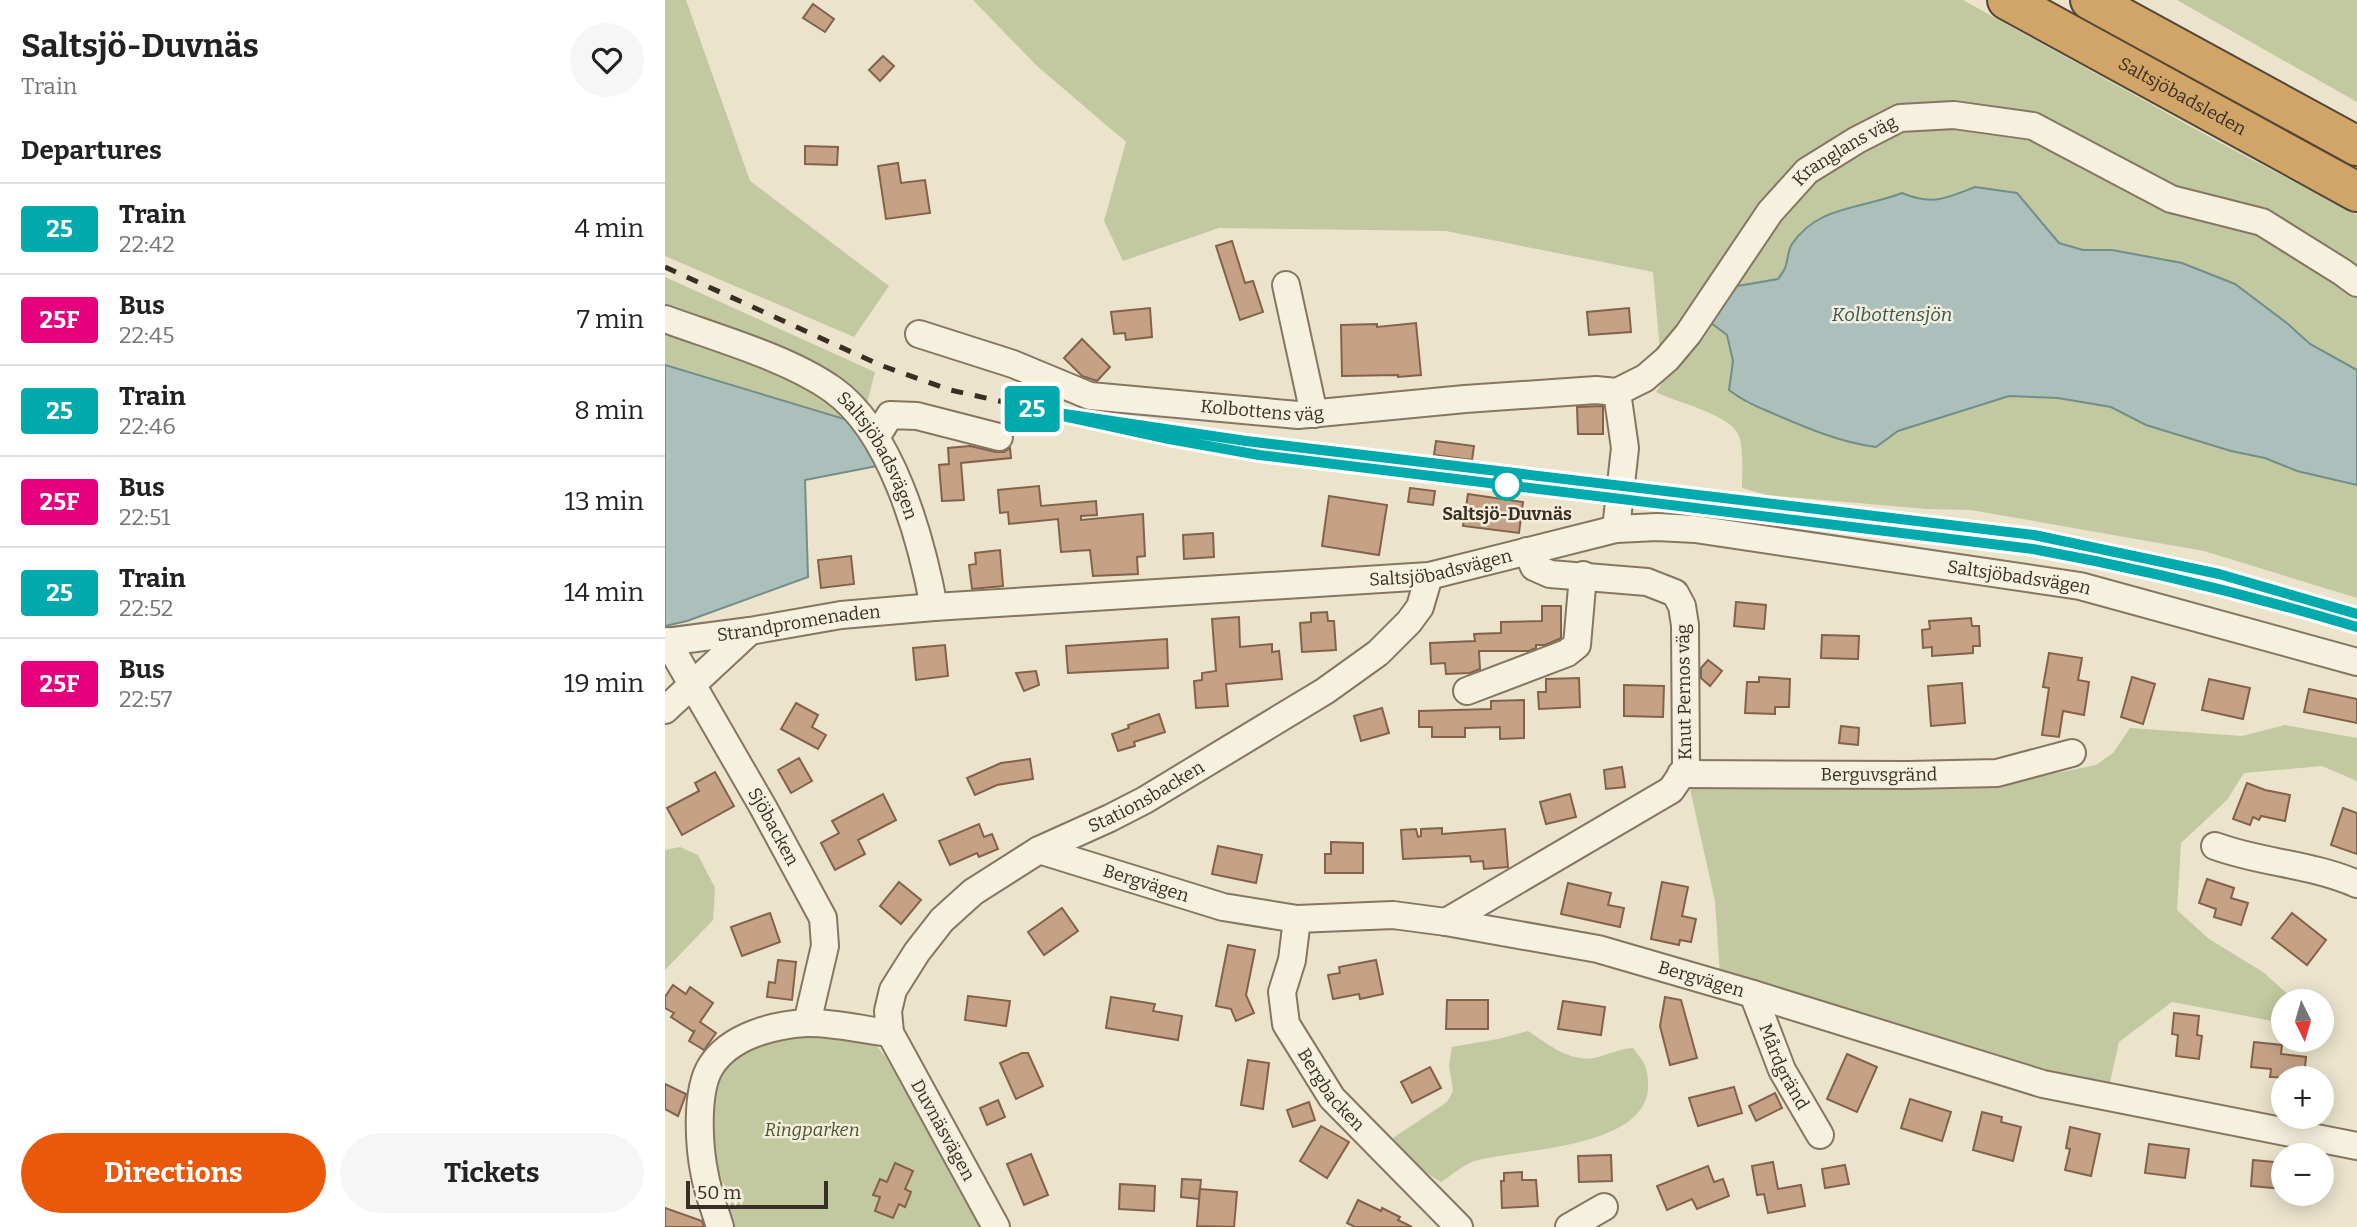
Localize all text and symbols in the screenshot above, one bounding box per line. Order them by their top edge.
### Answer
button: heart [570,23,644,97]
text: Saltsjö-Duvnäs [21,26,259,66]
street label: Saltsjöbadsleden [2115,52,2251,140]
text: Train [21,72,77,100]
street label: Kranglans väg [1788,111,1900,191]
text: Departures [21,135,162,166]
text: Train [119,199,186,230]
text: 4 min [575,213,644,244]
text: 25 [46,215,73,243]
text: 22:42 [119,230,175,258]
text: Bus [119,290,165,321]
water label: Kolbottensjön [1832,303,1952,326]
text: 7 min [577,304,644,335]
text: 25F [39,306,80,334]
text: 22:45 [119,321,175,349]
text: Train [119,381,186,412]
line badge: 25 [1001,386,1063,432]
street label: Saltsjöbadsvägen [833,387,923,523]
text: 8 min [574,395,644,426]
text: 25 [1019,395,1045,423]
street label: Kolbottens väg [1200,395,1325,426]
text: 25 [46,397,73,425]
text: 22:46 [119,412,176,440]
marker: Saltsjö-Duvnäs [1492,470,1522,500]
text: Bus [119,472,165,503]
text: 13 min [564,486,644,517]
text: 25F [39,488,80,516]
text: 22:51 [119,503,170,531]
place label: Saltsjö-Duvnäs [1442,503,1572,525]
street label: Saltsjöbadsvägen [1368,544,1515,591]
street label: Saltsjöbadsvägen [1946,555,2094,600]
text: Train [119,563,186,594]
text: 14 min [564,577,644,608]
text: 25 [46,579,73,607]
text: 22:52 [119,594,173,622]
street label: Strandpromenaden [715,601,882,646]
street label: Knut Pernos väg [1672,624,1696,760]
text: Bus [119,654,165,685]
text: 19 min [564,668,644,699]
text: 25F [39,670,80,698]
text: 22:57 [119,685,172,713]
street label: Stationsbacken [1085,756,1209,837]
street label: Berguvsgränd [1821,763,1938,786]
street label: Sjöbacken [743,784,804,870]
street label: Bergvägen [1100,859,1192,907]
street label: Bergvägen [1655,956,1748,1002]
north arrow [2271,989,2335,1052]
map controls [2271,989,2334,1206]
street label: Mårdgränd [1754,1020,1814,1114]
street label: Bergbacken [1293,1044,1370,1136]
button: + [2271,1066,2334,1129]
street label: Duvnäsvägen [906,1075,980,1185]
park label: Ringparken [764,1119,860,1141]
button: Directions [21,1133,326,1213]
button: Tickets [340,1133,644,1213]
button: − [2271,1143,2334,1206]
scale bar [686,1178,828,1210]
text: 50 m [697,1181,741,1204]

